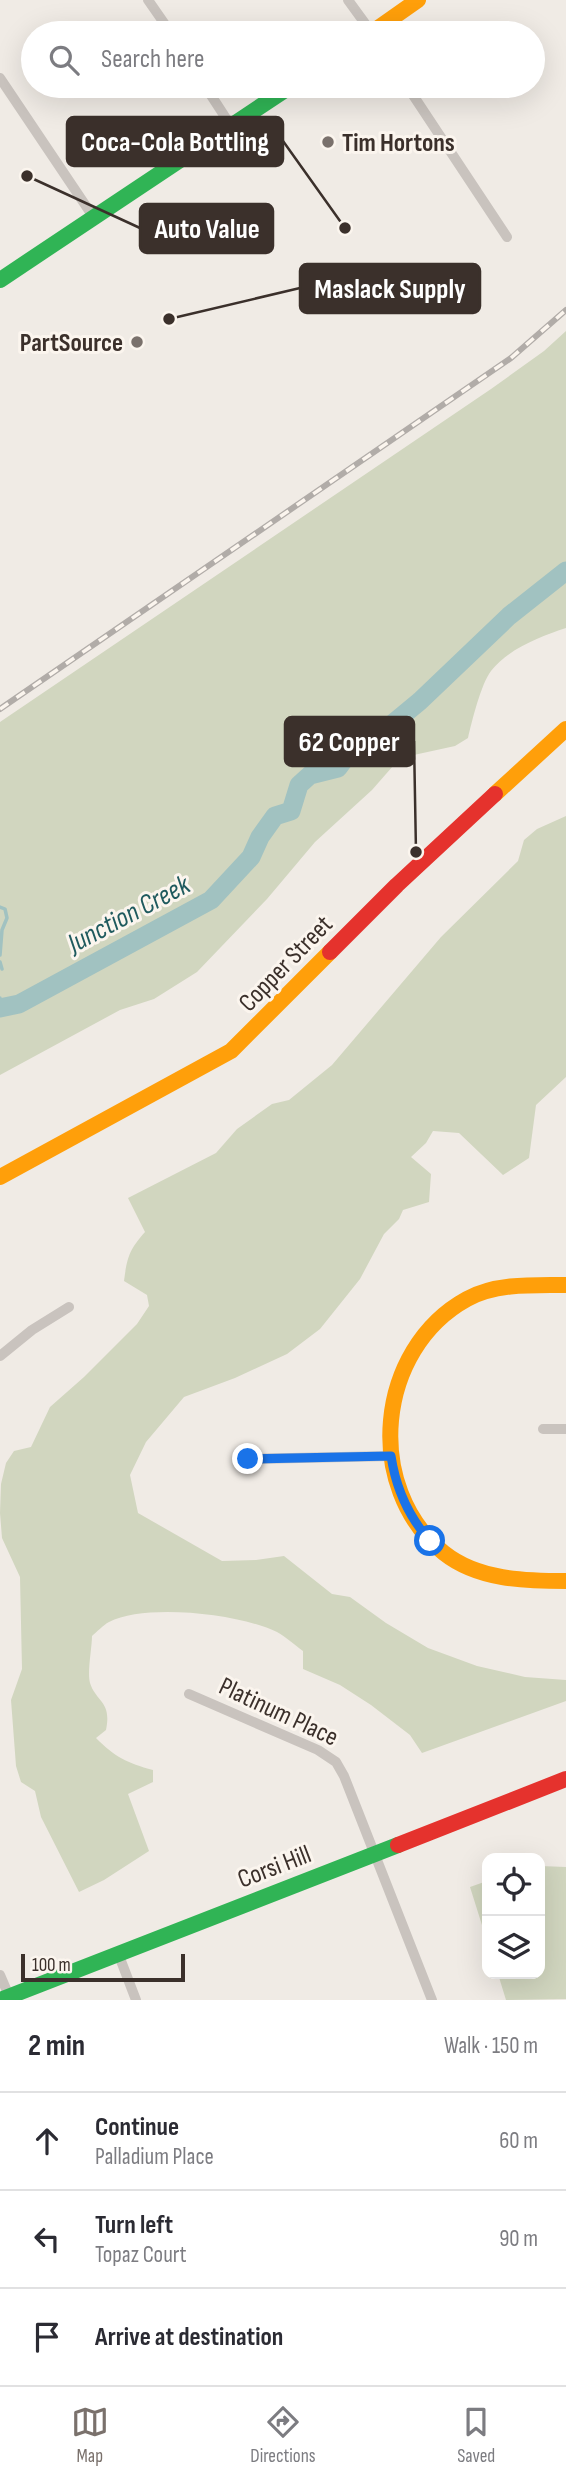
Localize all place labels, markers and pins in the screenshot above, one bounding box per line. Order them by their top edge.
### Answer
callout: Coca-Cola Bottling [67,117,283,166]
place label: Tim Hortons [342,128,455,159]
marker: Tim Hortons [320,134,336,150]
callout: Auto Value [140,204,273,253]
callout: Maslack Supply [300,264,480,313]
place label: PartSource [20,328,123,359]
marker: PartSource [129,334,145,350]
callout: 62 Copper [285,717,414,766]

